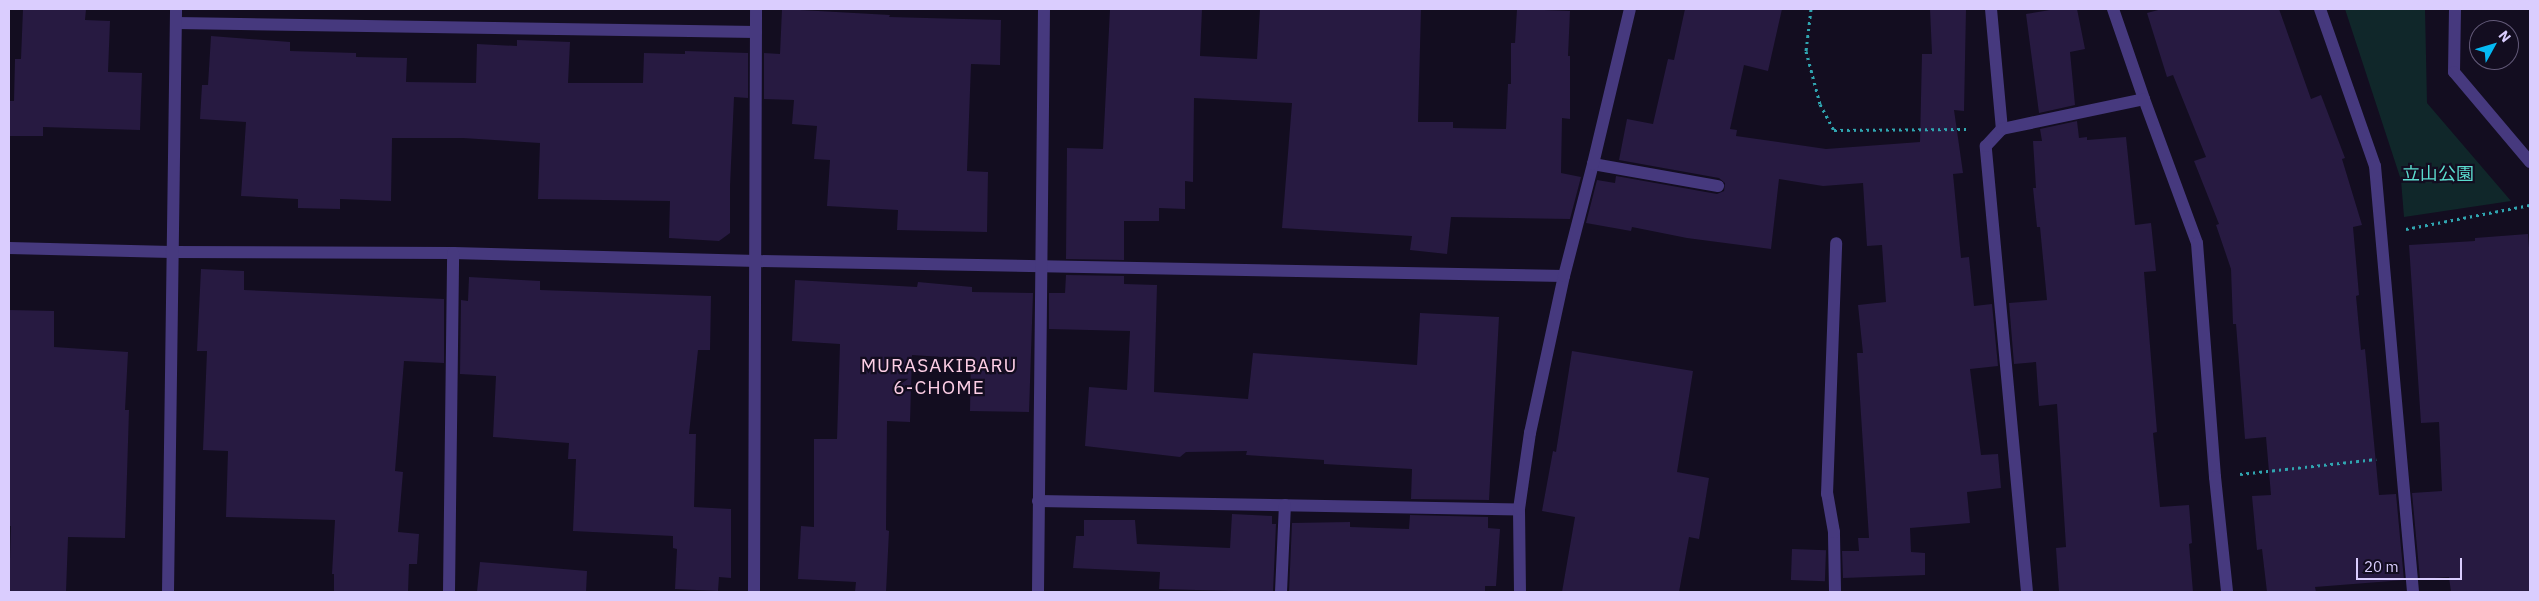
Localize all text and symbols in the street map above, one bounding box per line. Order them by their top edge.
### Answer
north arrow [2469,20,2519,70]
text: N [2495,27,2515,46]
park label: 立山公園 [2402,163,2474,185]
district label: MURASAKIBARU 6-CHOME [859,355,1019,399]
scale bar [2359,548,2465,580]
text: 20 m [2364,557,2399,576]

